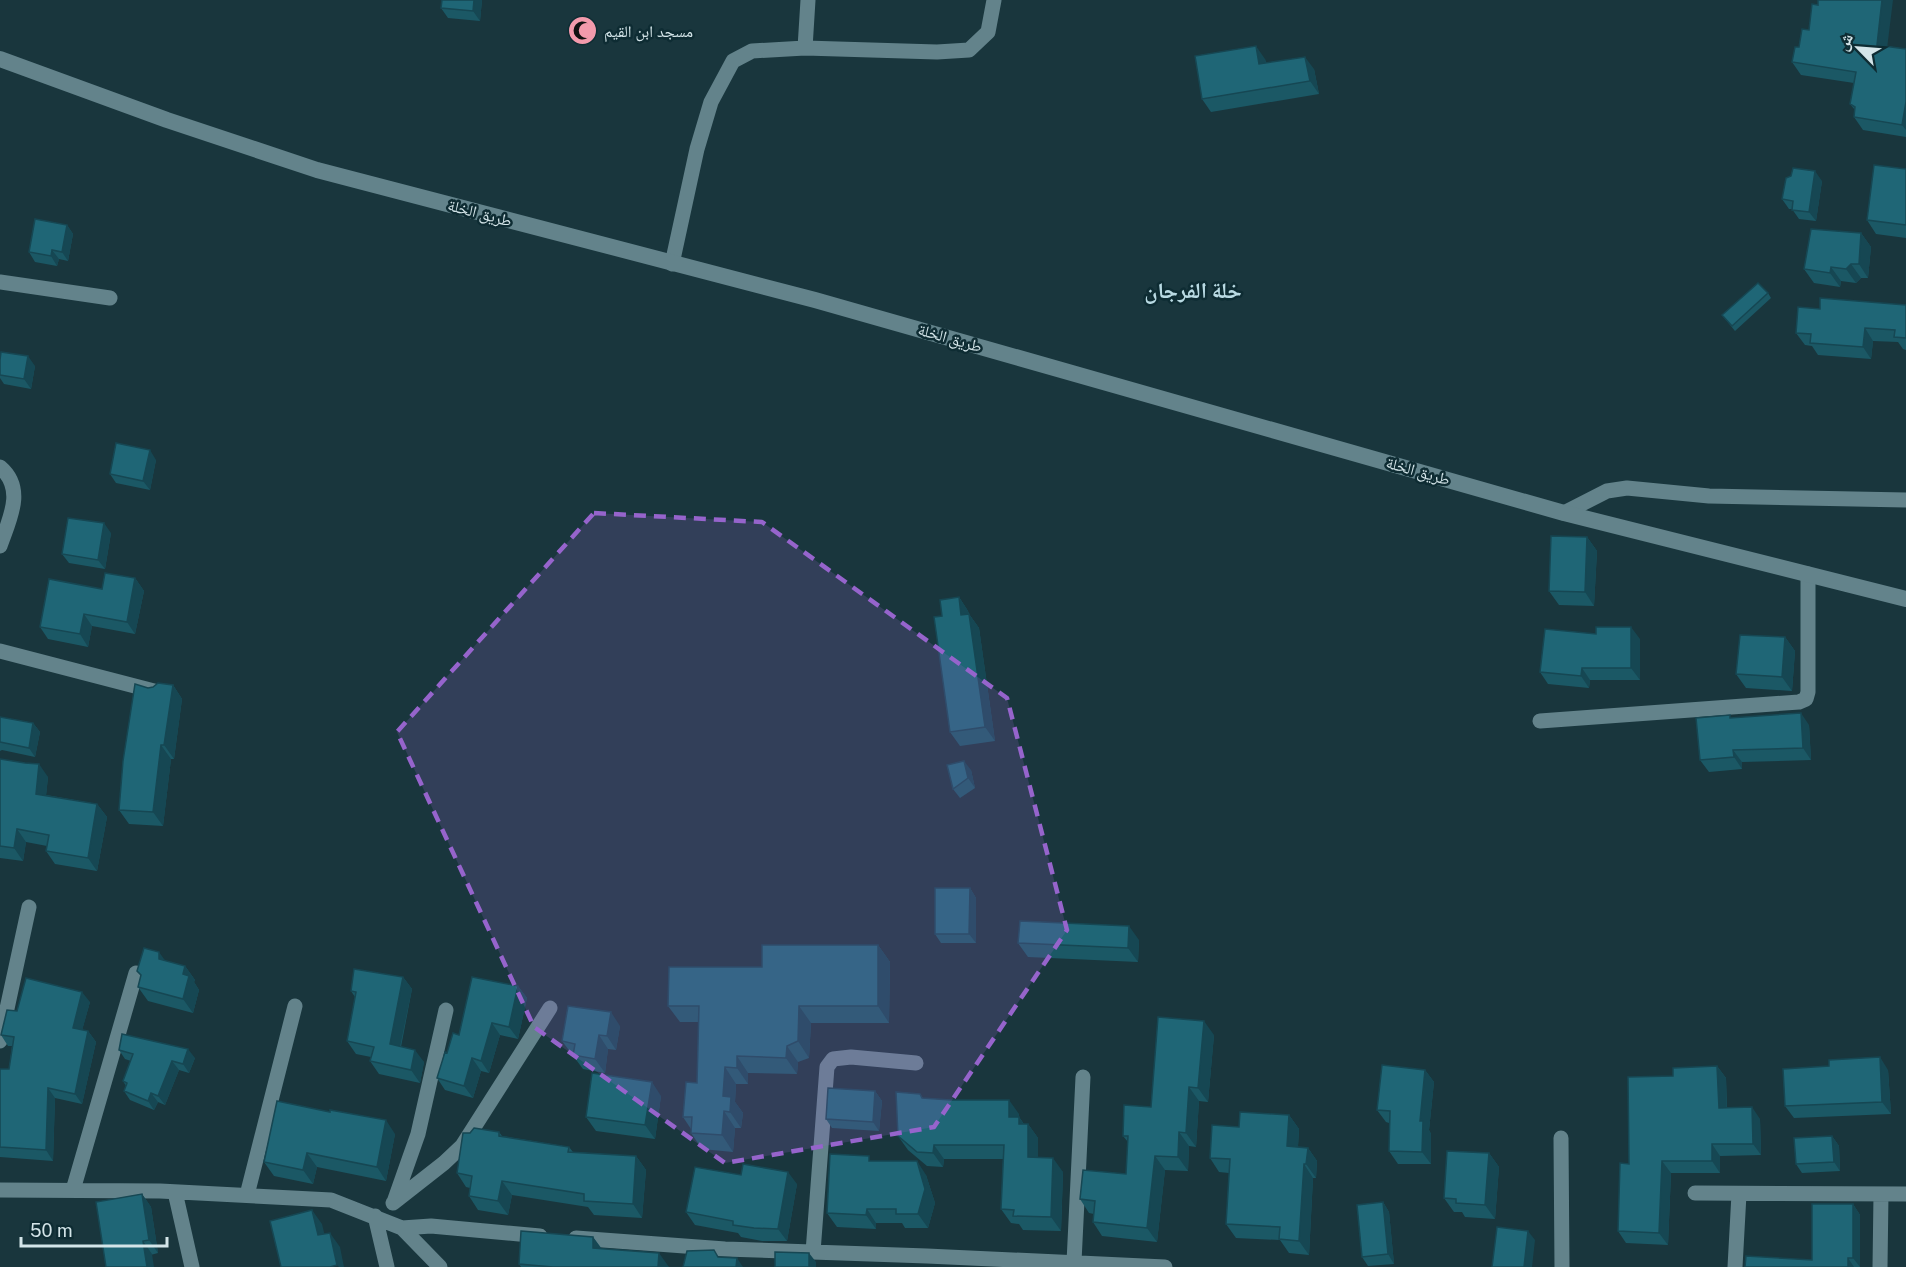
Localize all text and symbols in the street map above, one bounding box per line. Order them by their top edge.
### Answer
mosque icon: مسجد ابن القيم [567,15,599,47]
north arrow [1828,18,1888,78]
place label: مسجد ابن القيم [604,22,693,42]
text: ش [1833,30,1857,54]
street label: طريق الخلة [446,195,514,232]
district label: خلة الفرجان [1144,277,1242,304]
street label: طريق الخلة [916,320,984,357]
street label: طريق الخلة [1384,453,1452,490]
scale bar [21,1210,166,1248]
text: 50 m [30,1220,73,1241]

